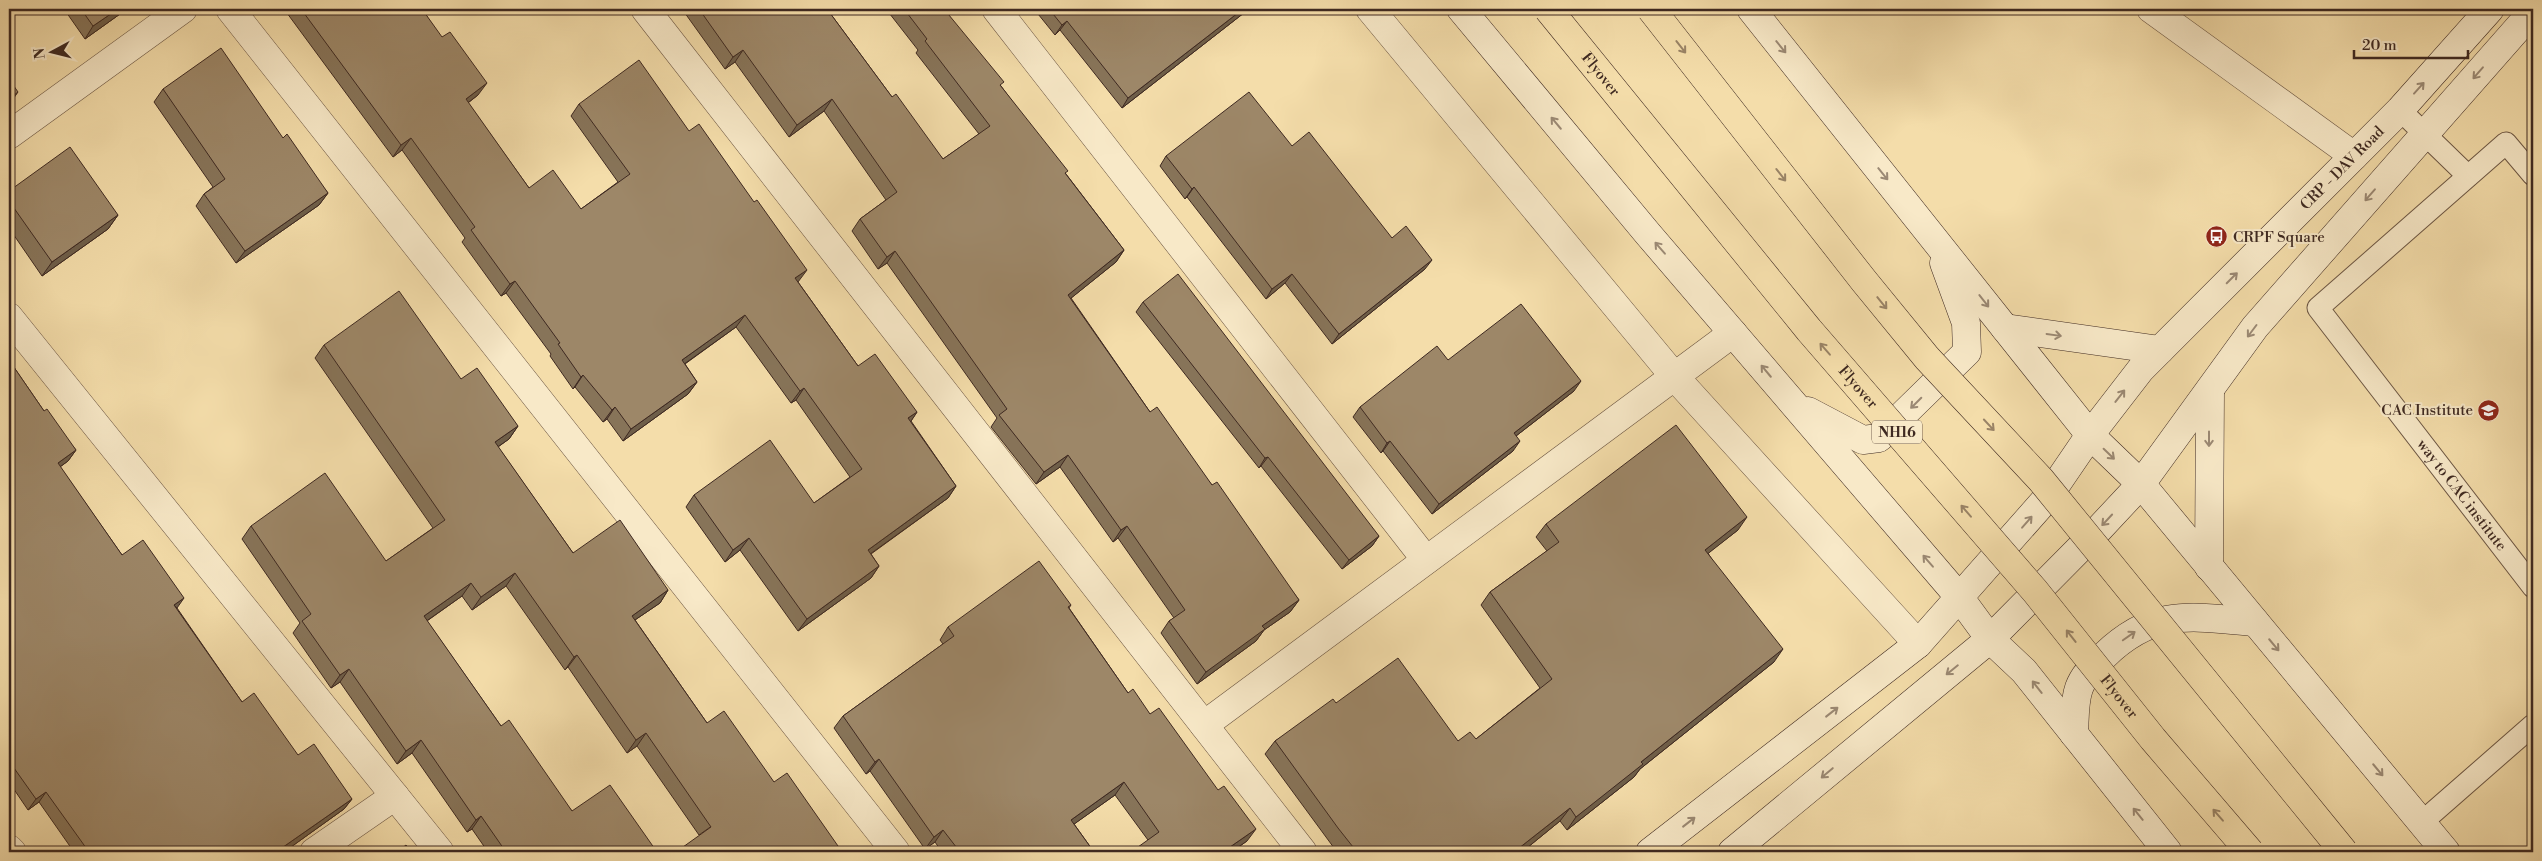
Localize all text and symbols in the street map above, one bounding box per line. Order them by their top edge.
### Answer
north arrow [28,28,78,78]
scale bar [2354,28,2468,60]
text: 20 m [2362,36,2397,55]
one-way arrow [1676,40,1686,54]
one-way arrow [1776,40,1787,53]
text: N [30,47,50,60]
street label: Flyover [1577,49,1624,101]
one-way arrow [2472,67,2484,80]
one-way arrow [2414,82,2425,95]
one-way arrow [1550,117,1561,130]
street label: CRP - DAV Road [2296,122,2389,214]
one-way arrow [1877,167,1888,180]
one-way arrow [1776,168,1786,182]
one-way arrow [2365,189,2376,202]
bus stop icon: CRPF Square [2205,225,2229,249]
place label: CRPF Square [2233,228,2325,247]
one-way arrow [1654,242,1665,255]
one-way arrow [2225,273,2237,285]
one-way arrow [1978,294,1989,307]
one-way arrow [1876,296,1887,309]
one-way arrow [2247,324,2258,337]
one-way arrow [2045,330,2061,340]
one-way arrow [1820,342,1831,355]
street label: Flyover [1834,362,1882,413]
one-way arrow [1760,365,1771,378]
one-way arrow [2115,389,2125,403]
one-way arrow [1910,396,1922,409]
school or university icon: CAC Institute [2477,398,2501,422]
place label: CAC Institute [2381,401,2473,420]
one-way arrow [1983,418,1995,431]
road number: NH16 [1872,421,1922,444]
one-way arrow [2204,430,2214,447]
street label: way to CAC institute [2412,435,2511,555]
one-way arrow [2103,447,2115,460]
one-way arrow [1960,505,1972,518]
one-way arrow [2101,514,2113,526]
one-way arrow [2021,515,2033,528]
one-way arrow [1923,555,1934,568]
one-way arrow [2065,630,2076,643]
one-way arrow [2122,631,2136,641]
one-way arrow [2269,638,2280,651]
one-way arrow [1946,664,1959,675]
street label: Flyover [2096,671,2142,723]
one-way arrow [2031,681,2042,694]
one-way arrow [1825,707,1838,718]
one-way arrow [2372,763,2383,776]
one-way arrow [1820,767,1833,779]
one-way arrow [2132,808,2143,821]
one-way arrow [2212,809,2224,822]
one-way arrow [1682,817,1695,828]

